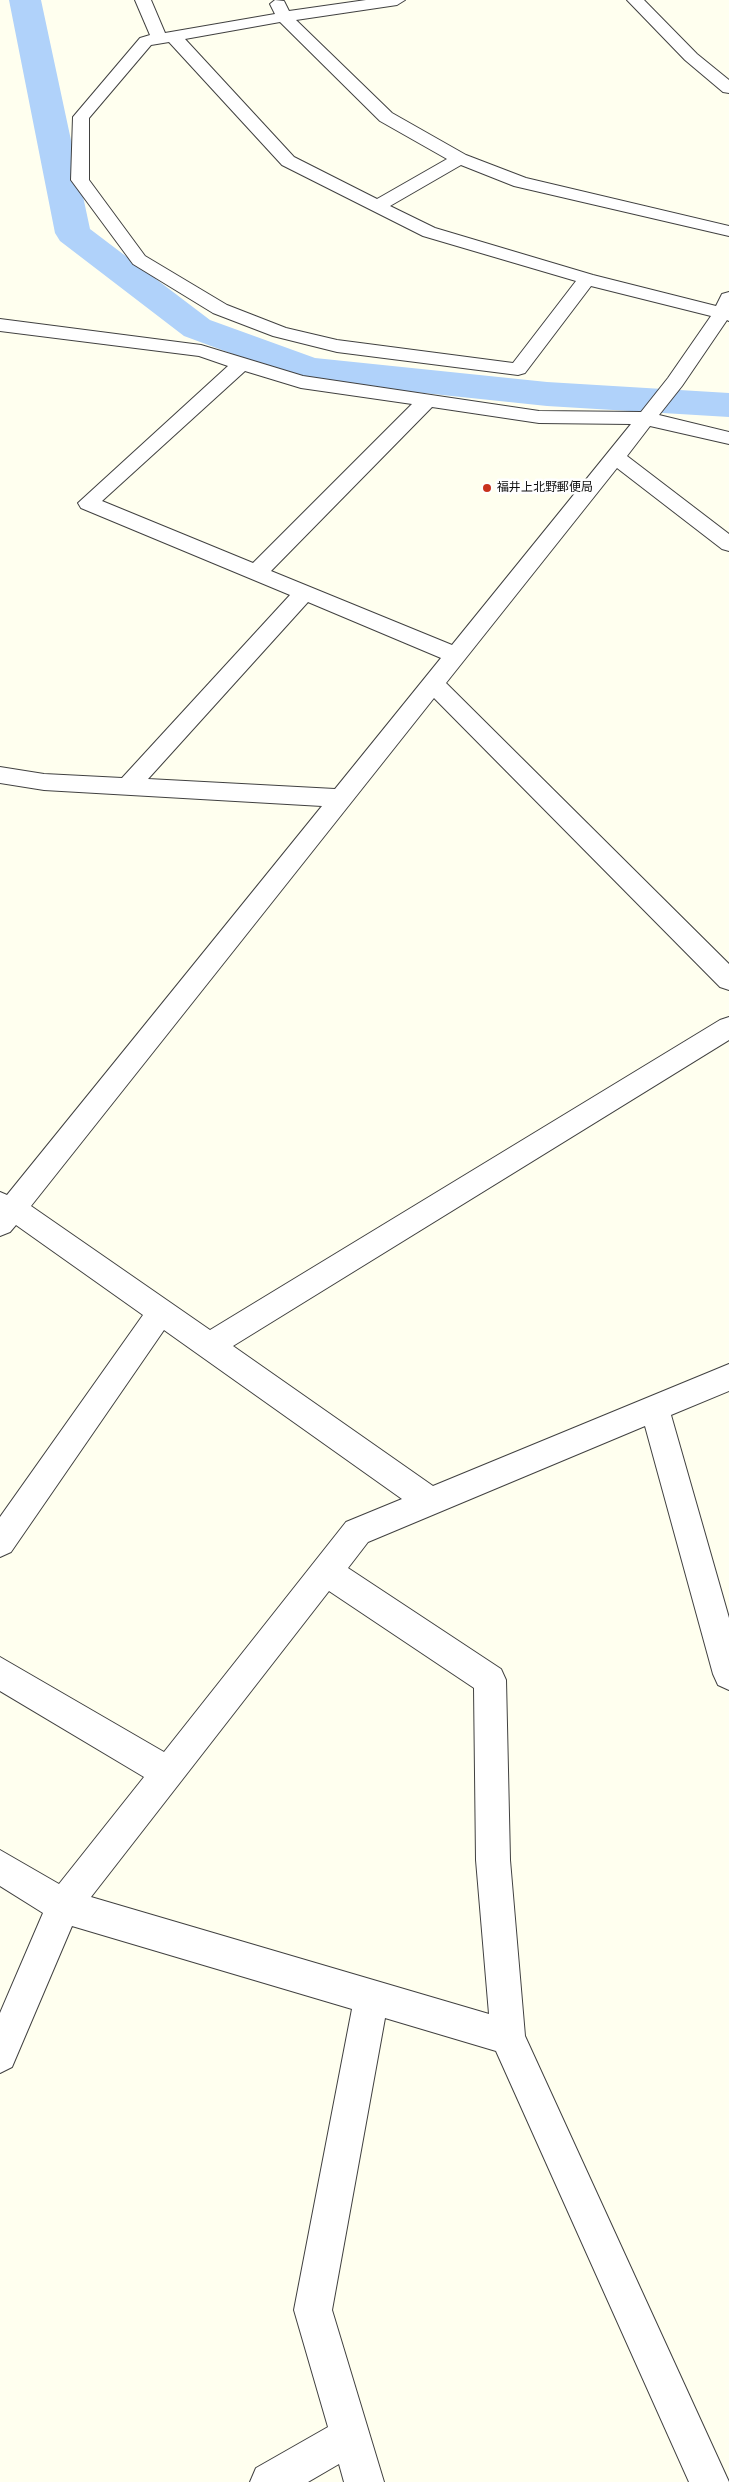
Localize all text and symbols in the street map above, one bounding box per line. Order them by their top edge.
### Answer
place label: 福井上北野郵便局 [497,481,593,495]
marker: 福井上北野郵便局 [481,482,493,494]

